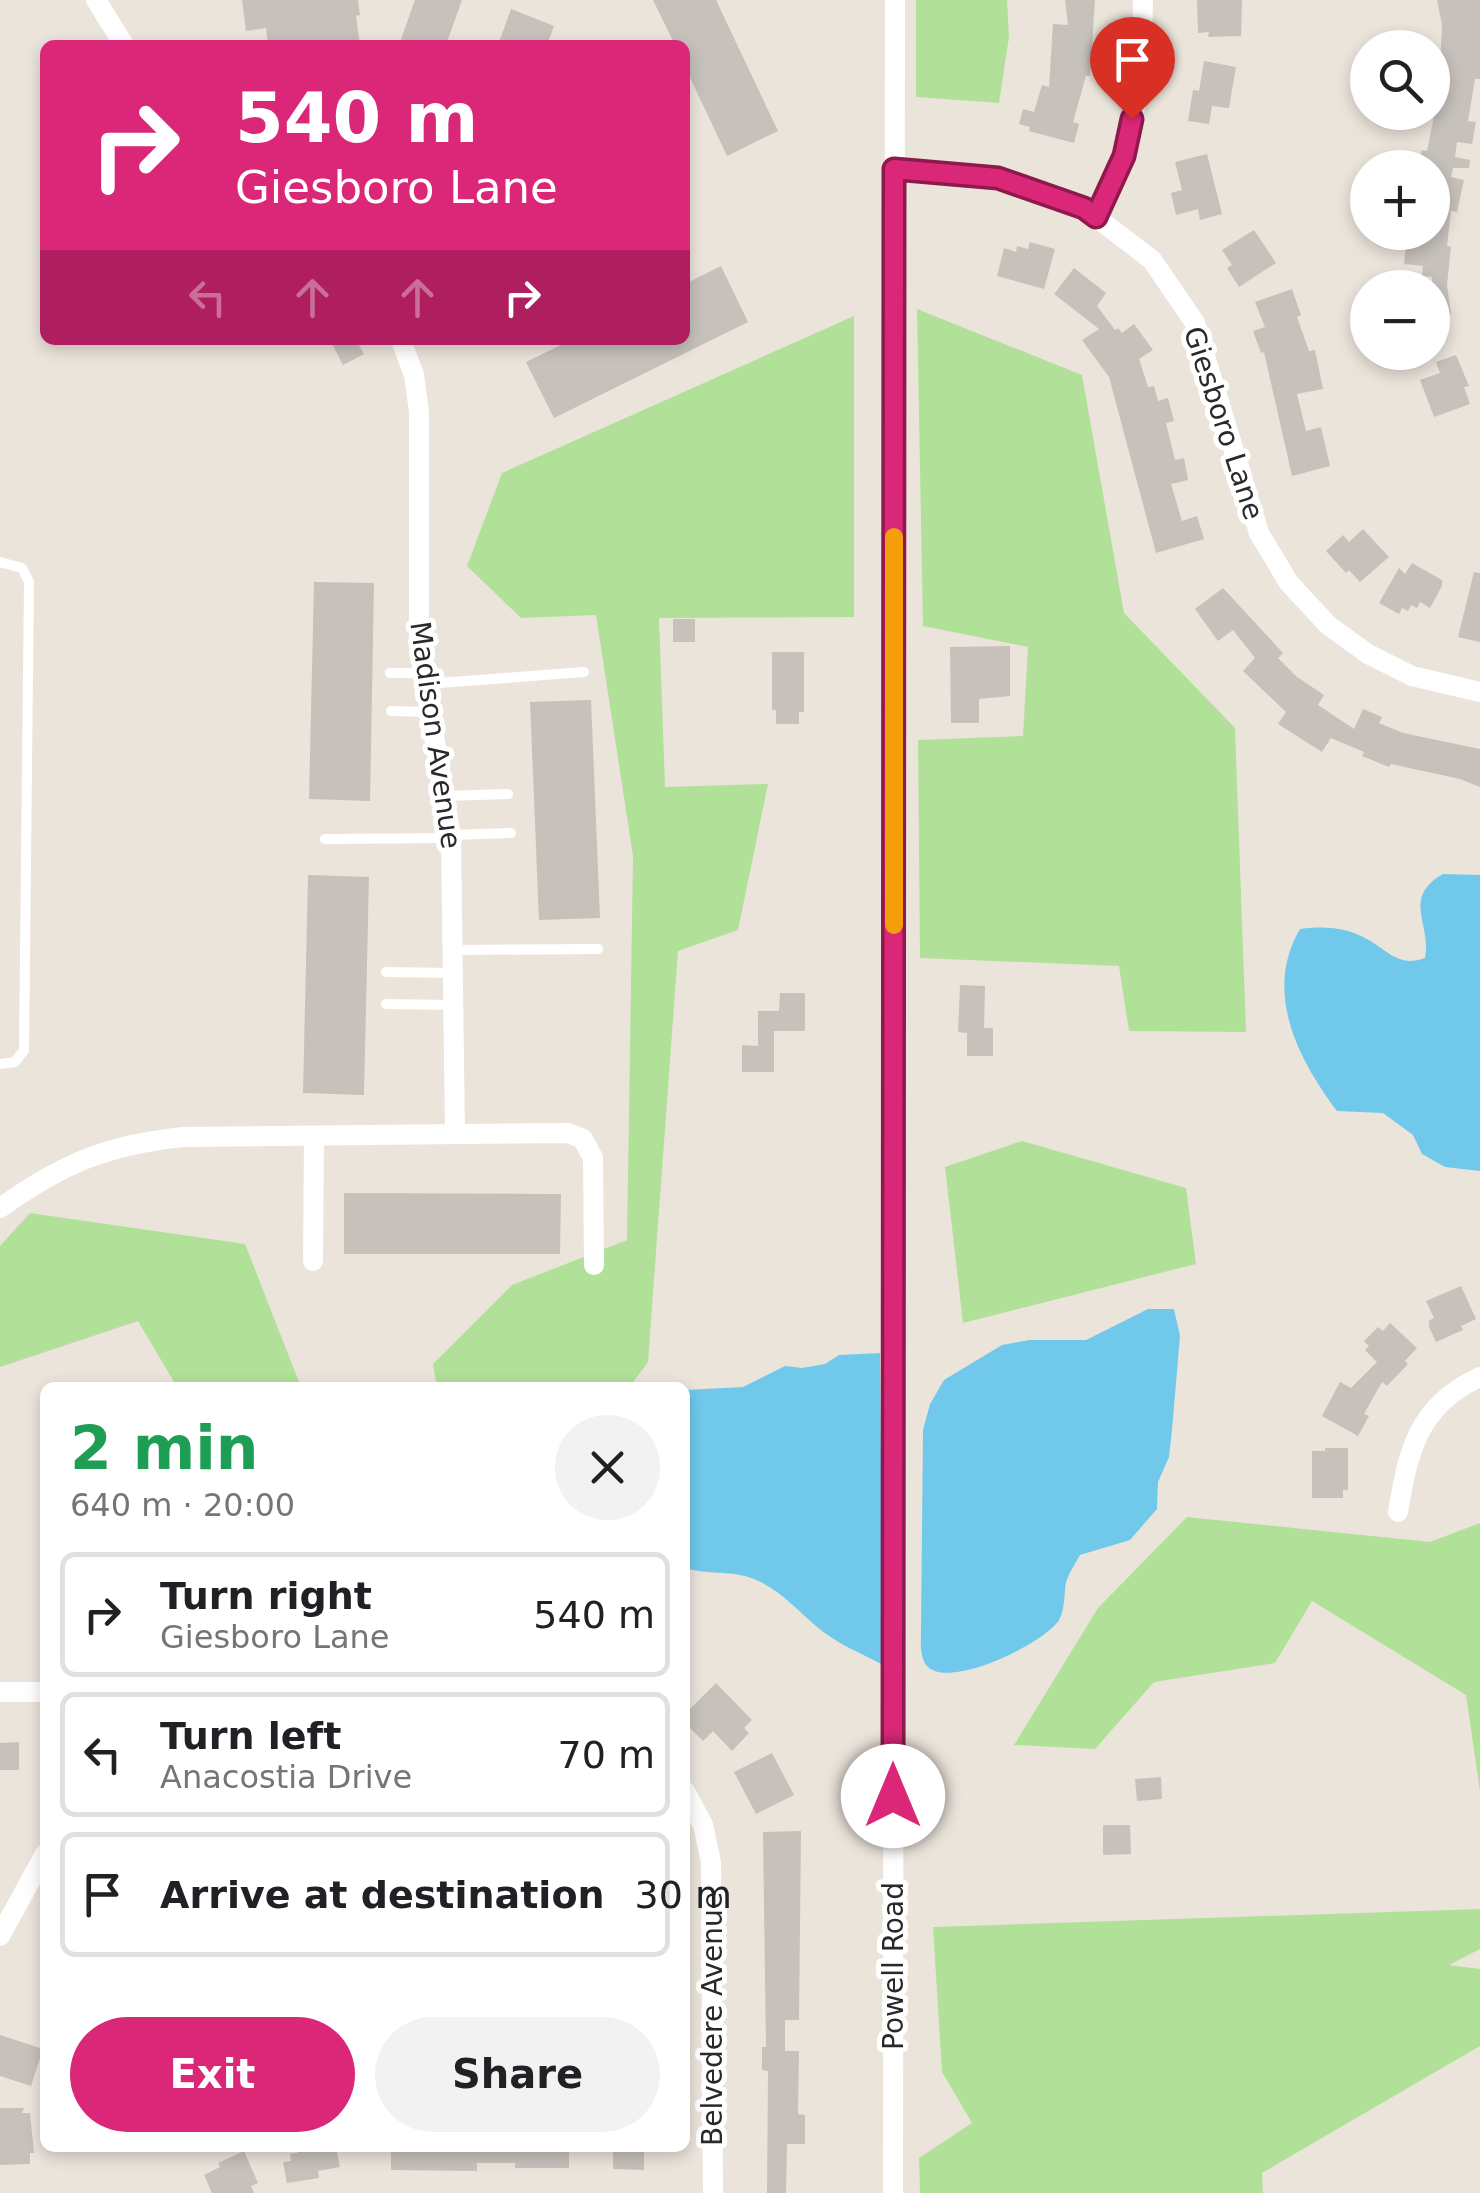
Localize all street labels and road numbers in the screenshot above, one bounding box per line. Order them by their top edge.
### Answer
street label: Giesboro Lane [1177,323,1270,524]
street label: Madison Avenue [403,619,468,851]
street label: Powell Road [877,1882,910,2050]
street label: Belvedere Avenue [696,1892,729,2146]

